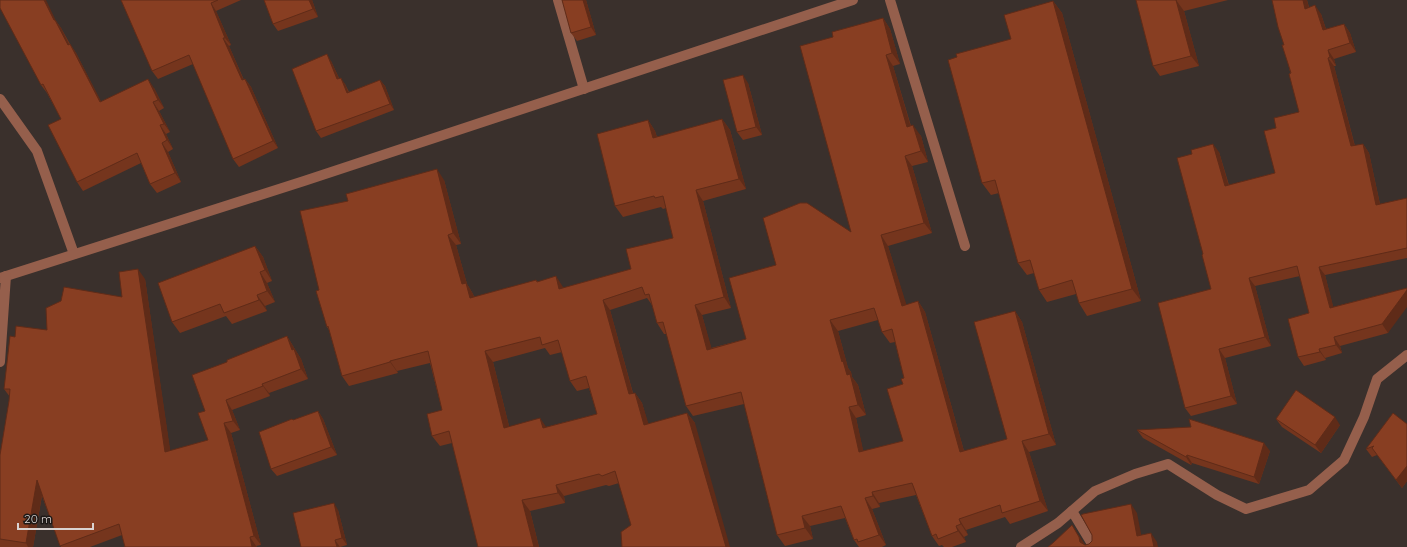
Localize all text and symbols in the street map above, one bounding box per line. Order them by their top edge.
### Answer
scale bar [18,505,93,531]
text: 20 m [24,511,52,526]

